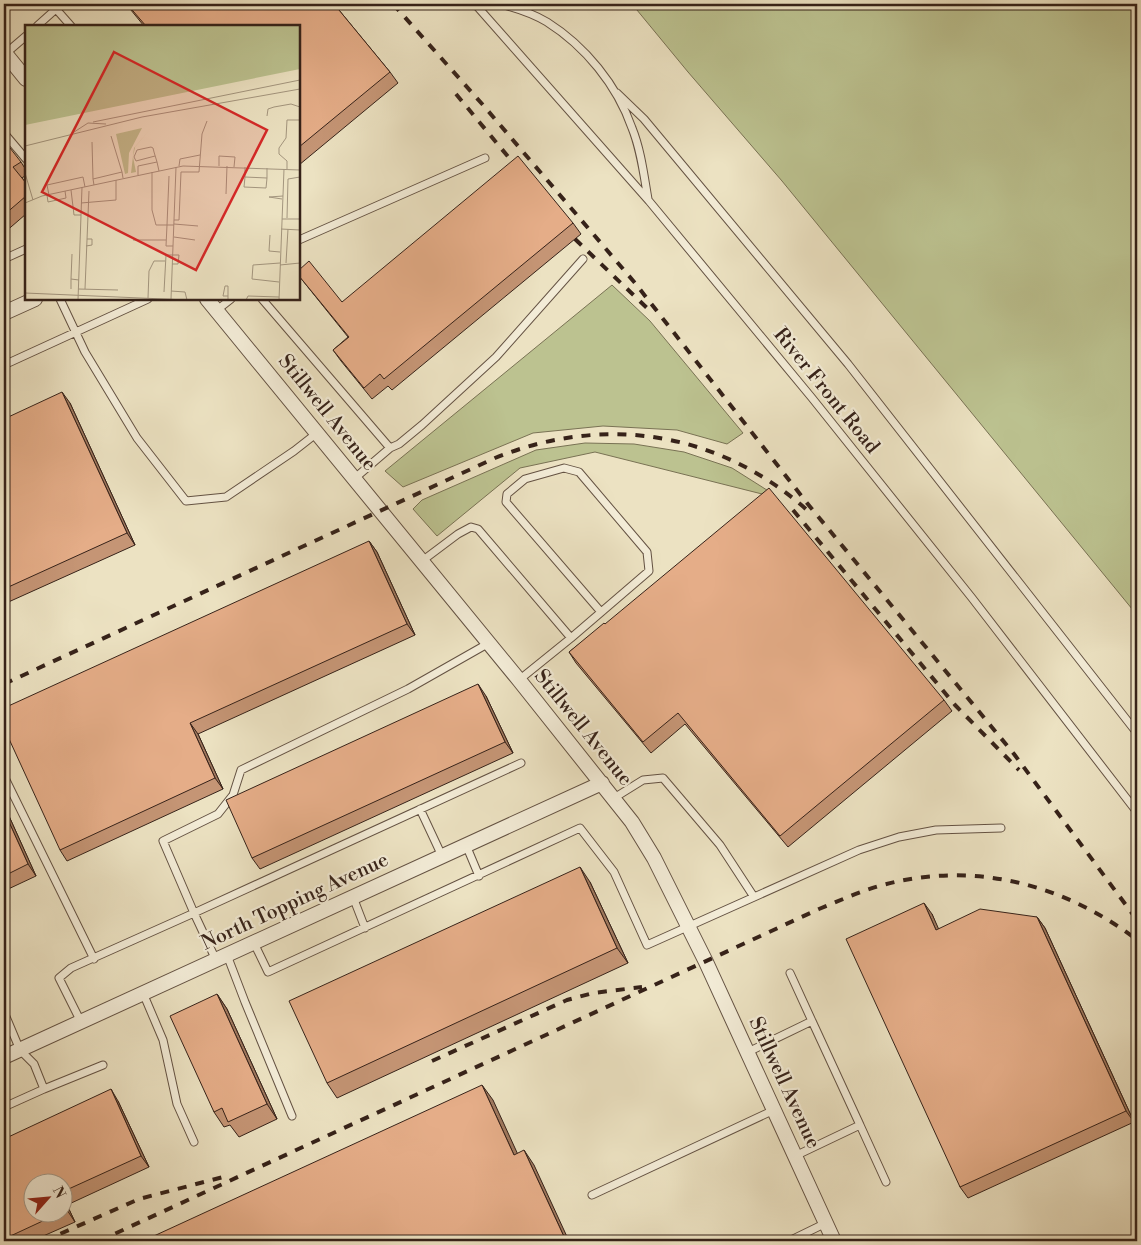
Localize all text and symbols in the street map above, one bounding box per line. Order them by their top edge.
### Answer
inset map [25,25,300,300]
street label: River Front Road [768,323,885,460]
street label: Stillwell Avenue [272,350,382,476]
street label: Stillwell Avenue [528,665,638,791]
street label: North Topping Avenue [197,848,393,956]
street label: Stillwell Avenue [743,1013,825,1153]
north arrow [22,1172,72,1222]
text: N [48,1184,69,1202]

